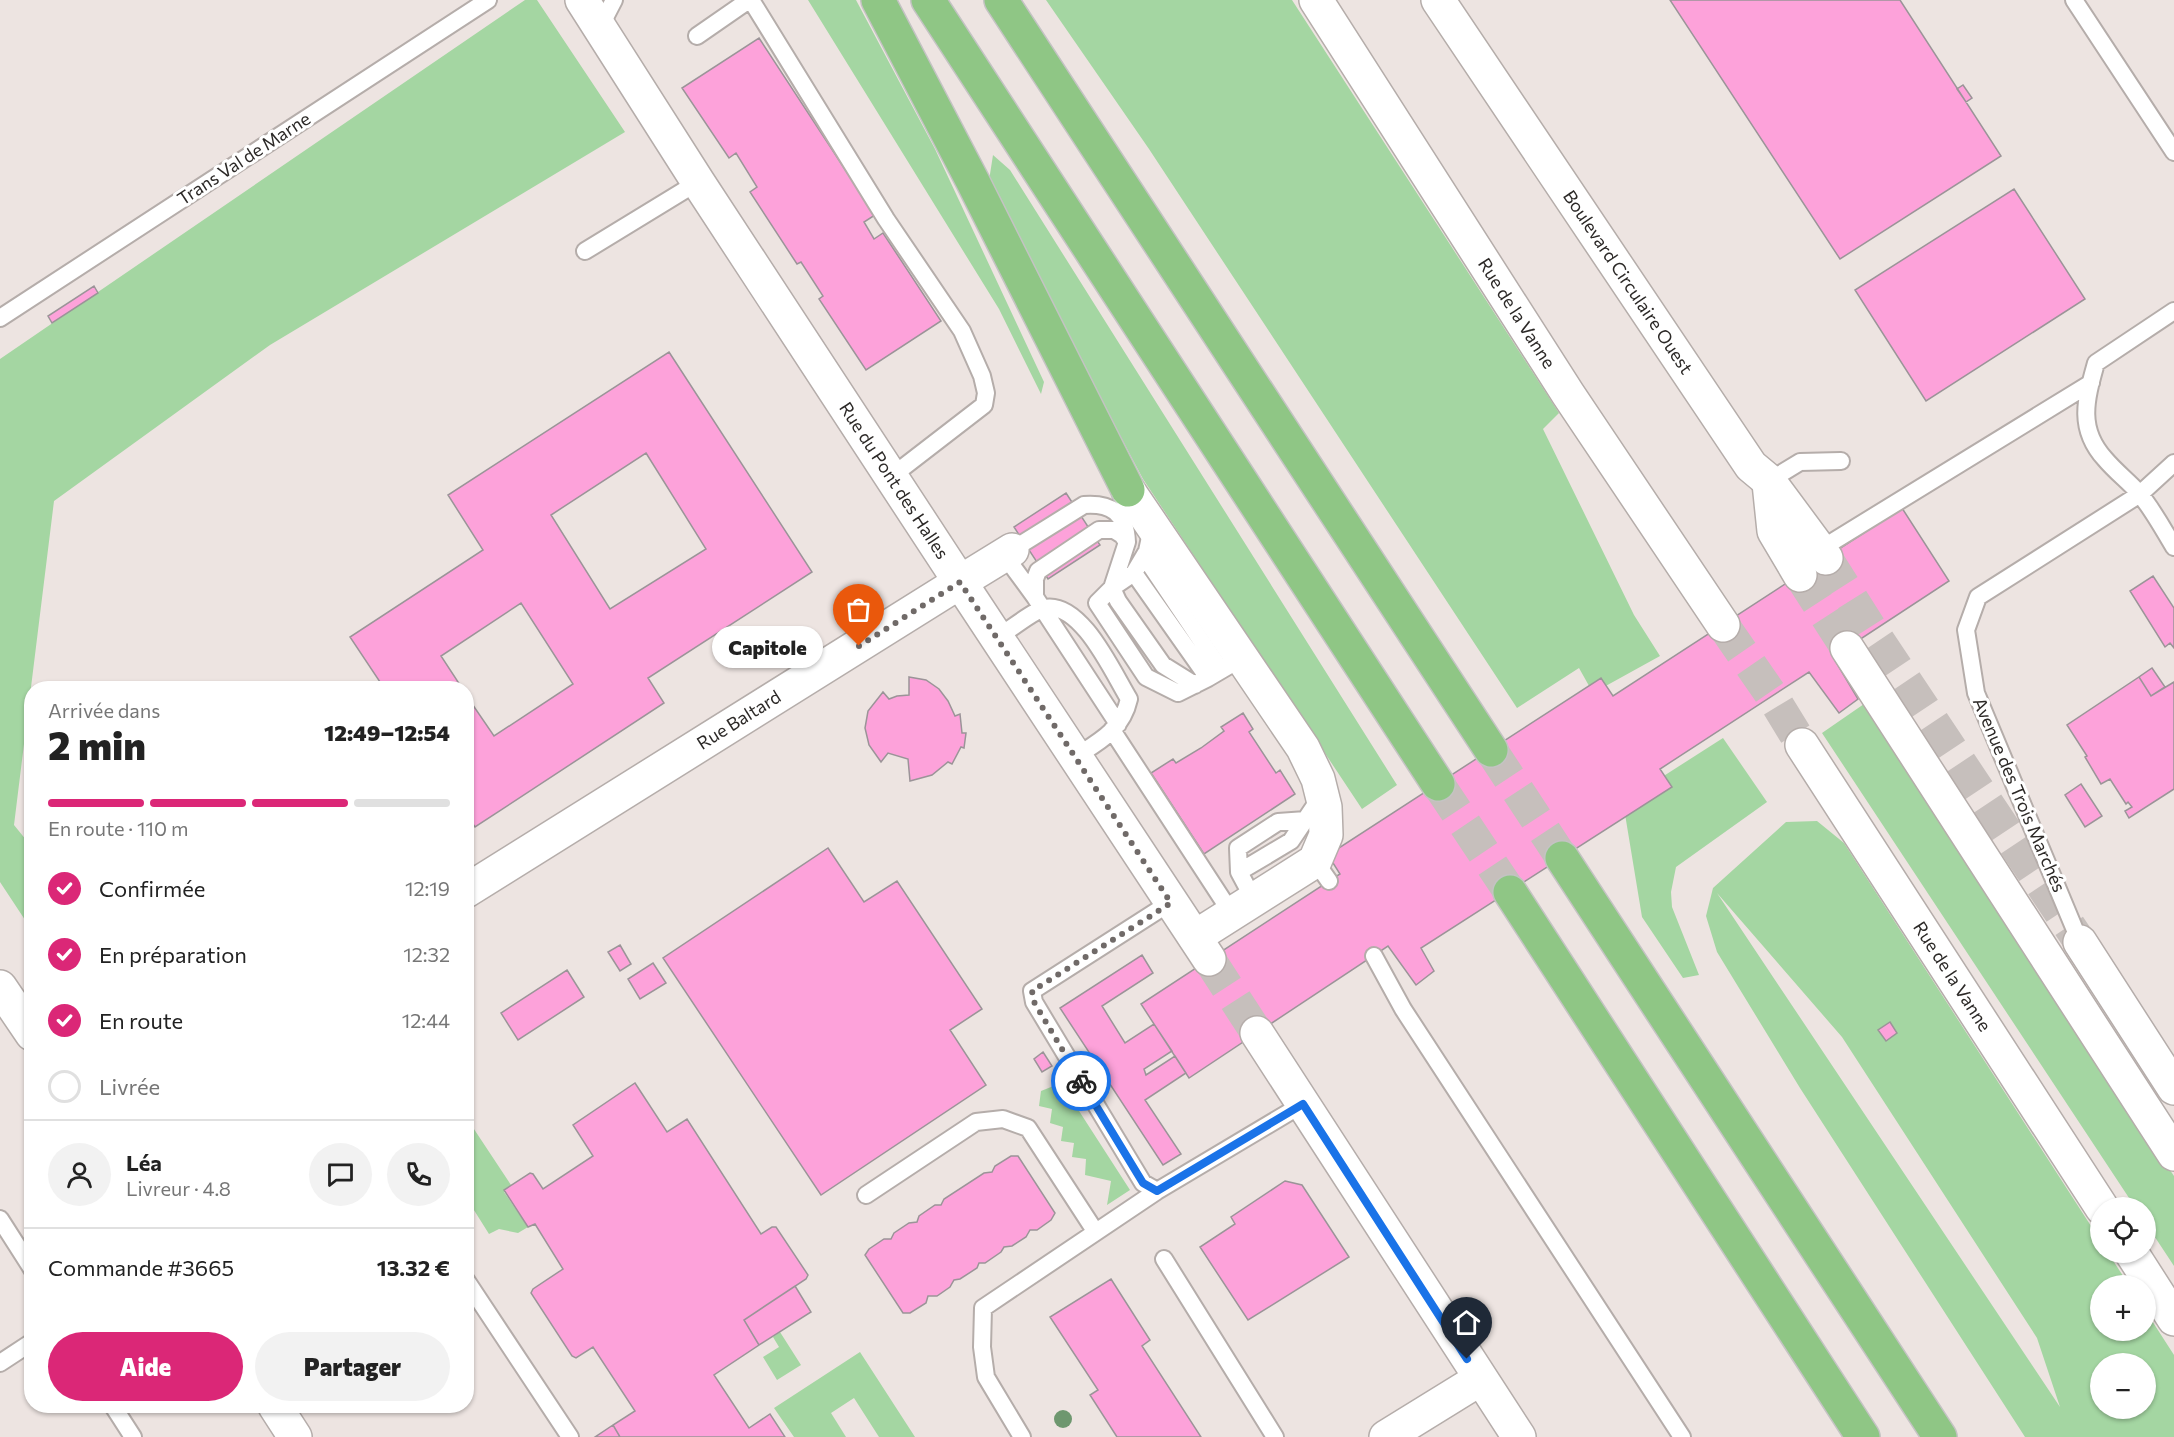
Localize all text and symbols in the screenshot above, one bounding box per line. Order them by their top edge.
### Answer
street label: Trans Val de Marne [173,107,314,209]
street label: Boulevard Circulaire Ouest [1559,186,1698,378]
street label: Rue de la Vanne [1474,254,1561,372]
street label: Rue du Pont des Halles [835,398,954,563]
pin [833,584,884,646]
icon: bag [842,593,875,626]
callout: Capitole [712,625,823,667]
text: Capitole [728,635,807,659]
street label: Rue Baltard [692,685,784,754]
street label: Avenue des Trois Marchés [1969,694,2071,895]
text: Arrivée dans [48,698,160,722]
text: 12:49–12:54 [324,719,450,746]
text: 2 min [48,720,146,768]
text: En route · 110 m [48,816,188,840]
icon: check [48,872,81,905]
text: Confirmée [99,875,205,902]
text: 12:19 [405,876,450,900]
street label: Rue de la Vanne [1909,917,1997,1035]
icon: check [48,938,81,971]
text: En préparation [99,941,247,968]
text: 12:32 [403,942,450,966]
icon: check [48,1004,81,1037]
text: En route [99,1007,183,1034]
text: 12:44 [402,1008,450,1032]
courier [1051,1051,1111,1111]
icon: bike [1065,1065,1098,1098]
text: Livrée [99,1073,160,1100]
button: person [48,1143,111,1206]
button: chat [309,1143,372,1206]
button: phone [387,1143,450,1206]
text: Léa [126,1149,162,1176]
text: Livreur · 4.8 [126,1176,231,1200]
map controls [2090,1197,2156,1419]
button: locate [2090,1197,2156,1263]
text: Commande #3665 [48,1254,234,1281]
text: 13.32 € [377,1254,450,1281]
button: + [2090,1275,2156,1341]
pin [1441,1297,1492,1359]
icon: home [1450,1306,1483,1339]
button: Aide [48,1332,243,1401]
button: Partager [255,1332,450,1401]
button: − [2090,1353,2156,1419]

